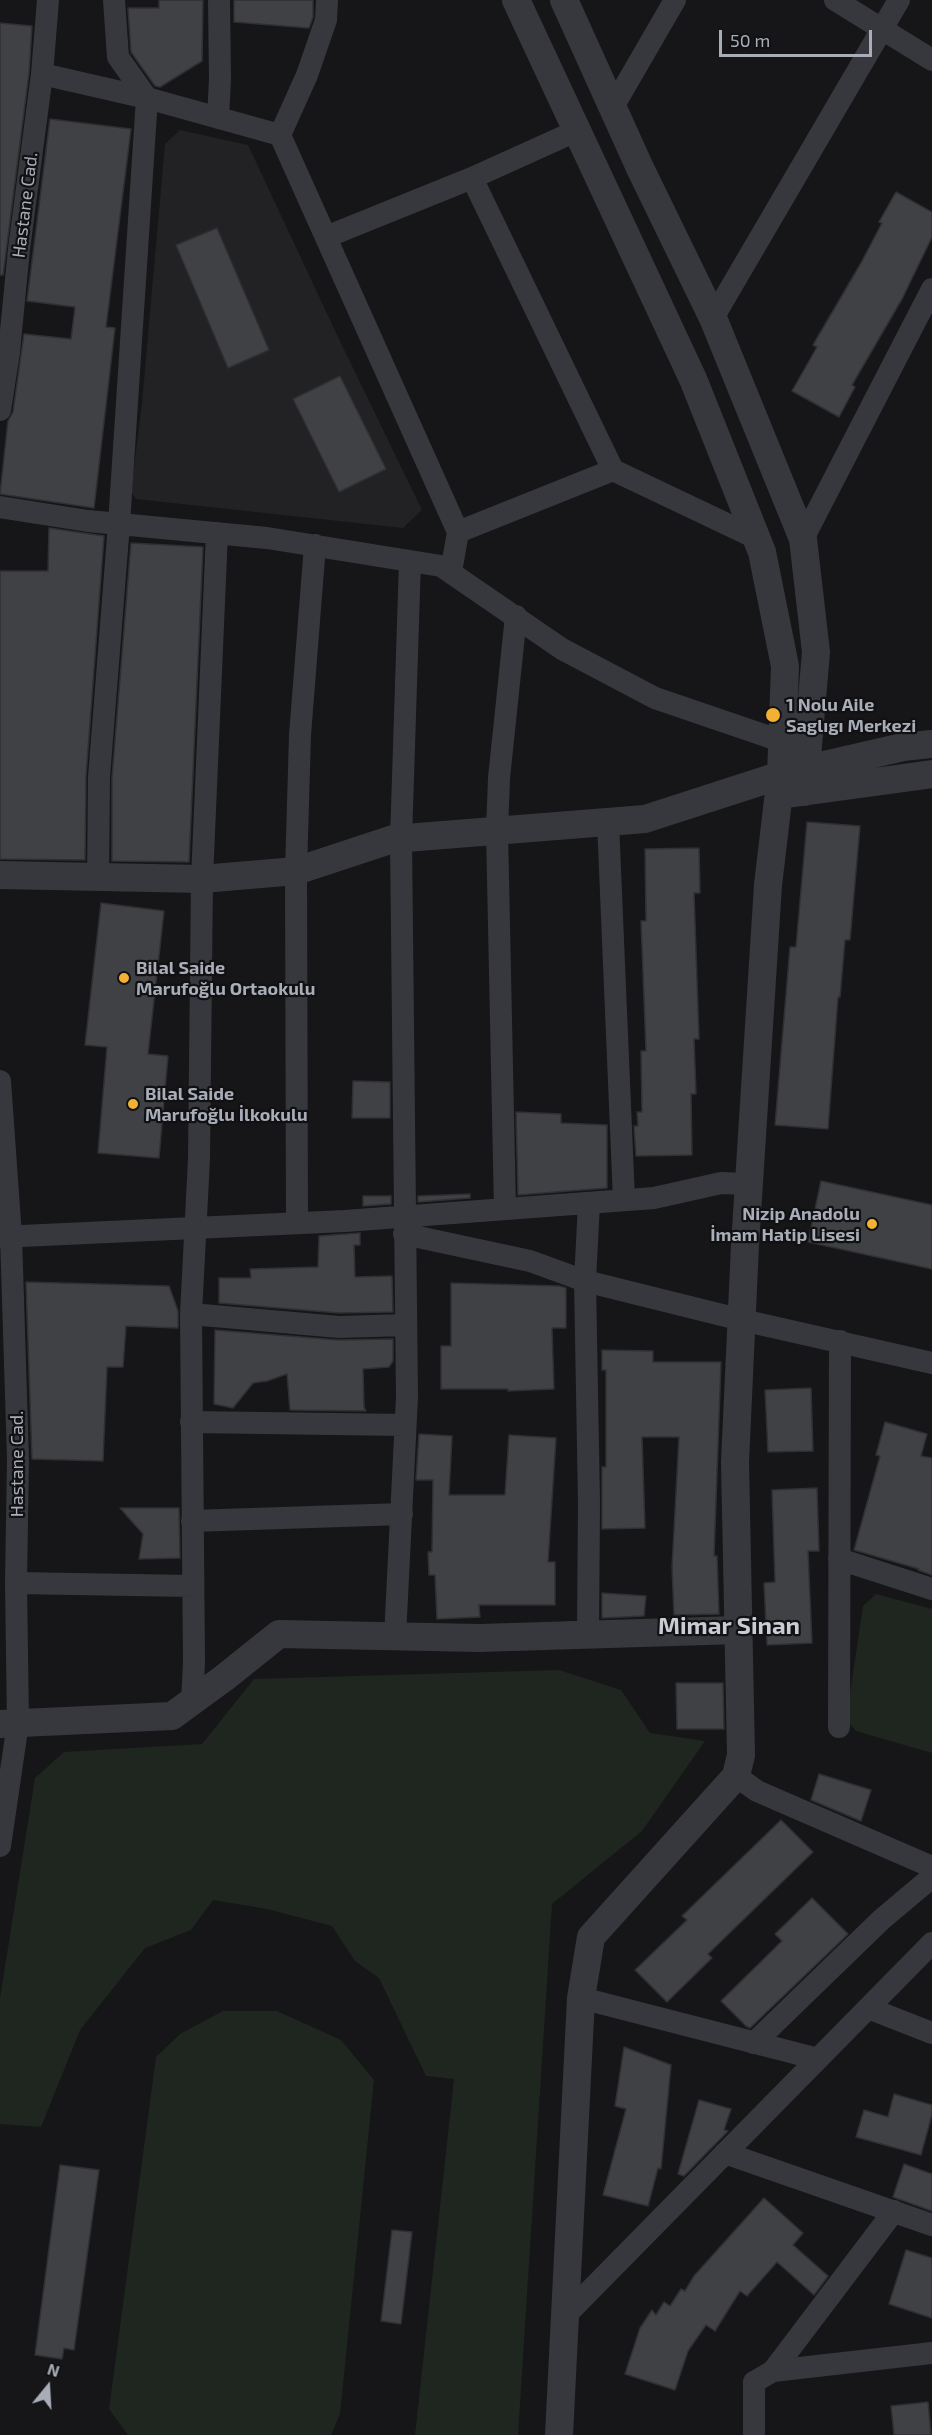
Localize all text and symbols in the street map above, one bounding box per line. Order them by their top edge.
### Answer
scale bar [722,18,875,56]
text: 50 m [730,29,770,51]
street label: Hastane Cad. [8,151,42,259]
place label: 1 Nolu Aile Saglıgı Merkezi [786,694,916,736]
marker: 1 Nolu Aile Saglıgı Merkezi [764,706,782,724]
place label: Bilal Saide Marufoğlu Ortaokulu [136,957,315,1000]
marker: Bilal Saide Marufoğlu Ortaokulu [117,971,131,985]
place label: Bilal Saide Marufoğlu İlkokulu [145,1083,308,1126]
marker: Bilal Saide Marufoğlu İlkokulu [126,1097,140,1111]
place label: Nizip Anadolu İmam Hatip Lisesi [710,1203,860,1246]
marker: Nizip Anadolu İmam Hatip Lisesi [865,1217,879,1231]
street label: Hastane Cad. [6,1411,28,1517]
district label: Mimar Sinan [658,1612,800,1640]
north arrow [18,2357,78,2417]
text: N [45,2359,62,2380]

